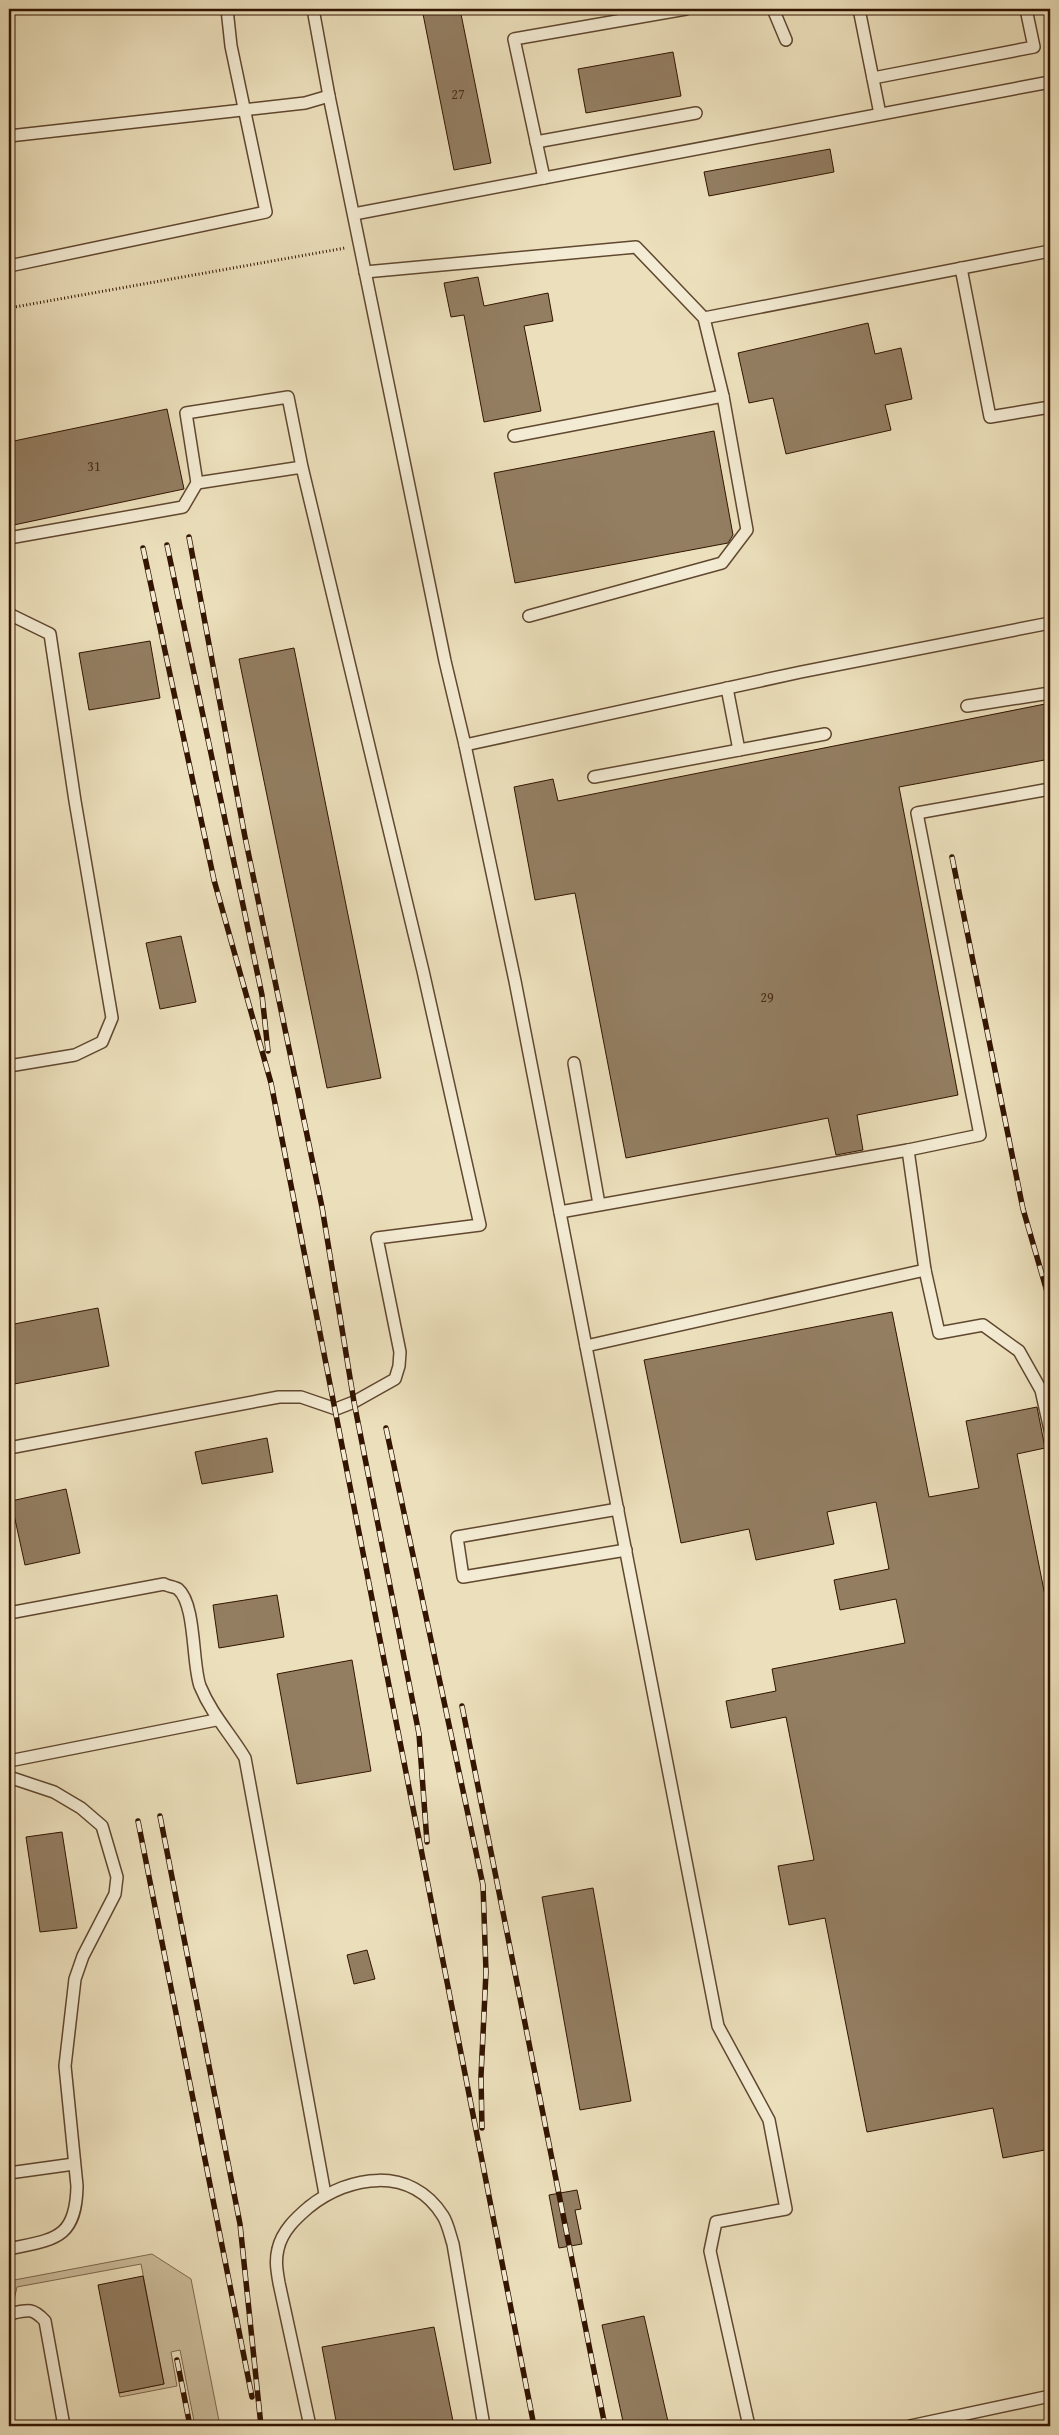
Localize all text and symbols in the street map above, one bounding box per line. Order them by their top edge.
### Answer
house number: 27 [451,84,465,104]
house number: 31 [87,456,101,476]
house number: 29 [760,987,774,1007]

